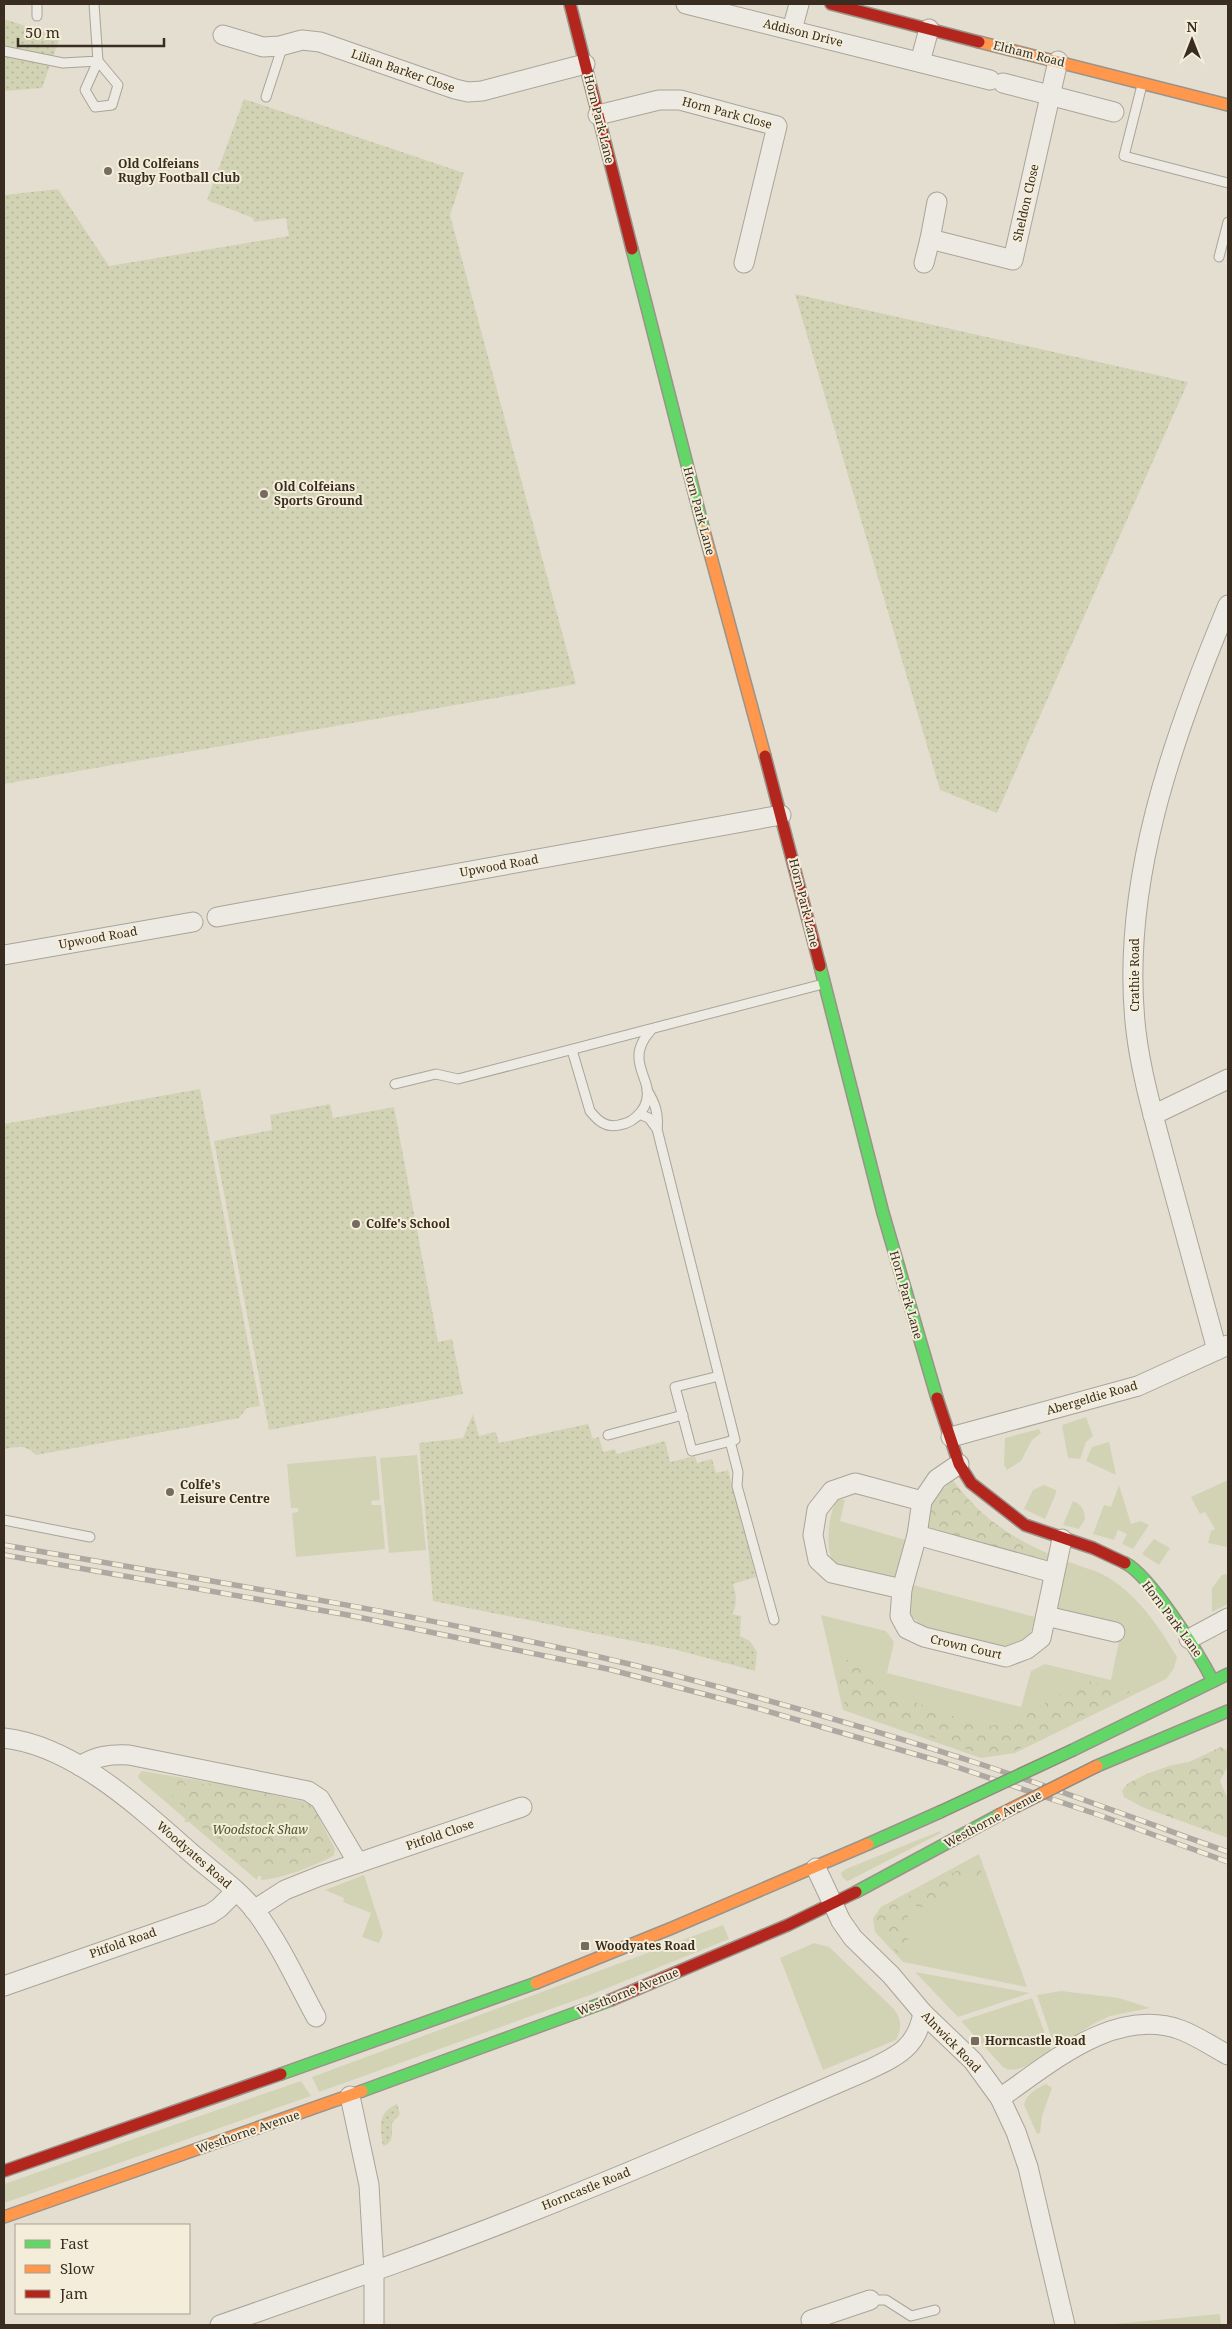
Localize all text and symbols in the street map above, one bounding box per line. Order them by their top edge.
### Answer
street label: Addison Drive [761,14,845,51]
scale bar [18,15,164,47]
north arrow [1167,15,1217,65]
text: N [1186,17,1198,36]
text: 50 m [25,22,60,42]
street label: Eltham Road [992,36,1067,71]
street label: Lilian Barker Close [349,45,457,96]
street label: Horn Park Lane [580,73,619,165]
street label: Horn Park Close [680,92,774,133]
place label: Old Colfeians Rugby Football Club [118,155,240,186]
street label: Sheldon Close [1008,162,1043,243]
marker: Old Colfeians Rugby Football Club [102,165,114,177]
street label: Horn Park Lane [679,465,719,557]
place label: Old Colfeians Sports Ground [274,478,363,509]
marker: Old Colfeians Sports Ground [258,488,270,500]
street label: Upwood Road [458,850,540,881]
street label: Horn Park Lane [785,857,824,949]
street label: Upwood Road [57,922,139,953]
street label: Crathie Road [1126,938,1143,1012]
place label: Colfe's School [366,1215,451,1232]
marker: Colfe's School [350,1218,362,1230]
street label: Horn Park Lane [886,1249,927,1341]
street label: Abergeldie Road [1044,1376,1140,1419]
place label: Colfe's Leisure Centre [180,1476,270,1507]
marker: Colfe's Leisure Centre [164,1486,176,1498]
street label: Horn Park Lane [1138,1577,1207,1660]
street label: Crown Court [929,1630,1004,1663]
street label: Westhorne Avenue [941,1786,1045,1851]
street label: Pitfold Close [404,1815,476,1854]
street label: Woodyates Road [153,1817,236,1893]
park label: Woodstock Shaw [212,1821,308,1838]
street label: Pitfold Road [87,1923,159,1962]
place label: Woodyates Road [595,1937,695,1954]
marker: Woodyates Road [579,1940,591,1952]
street label: Westhorne Avenue [574,1963,681,2020]
street label: Alnwick Road [918,2007,985,2076]
place label: Horncastle Road [985,2032,1086,2049]
marker: Horncastle Road [969,2035,981,2047]
street label: Westhorne Avenue [194,2106,302,2157]
street label: Horncastle Road [539,2163,633,2214]
legend [15,2224,190,2314]
text: Fast [60,2233,89,2253]
text: Slow [60,2258,94,2278]
text: Jam [59,2283,88,2303]

